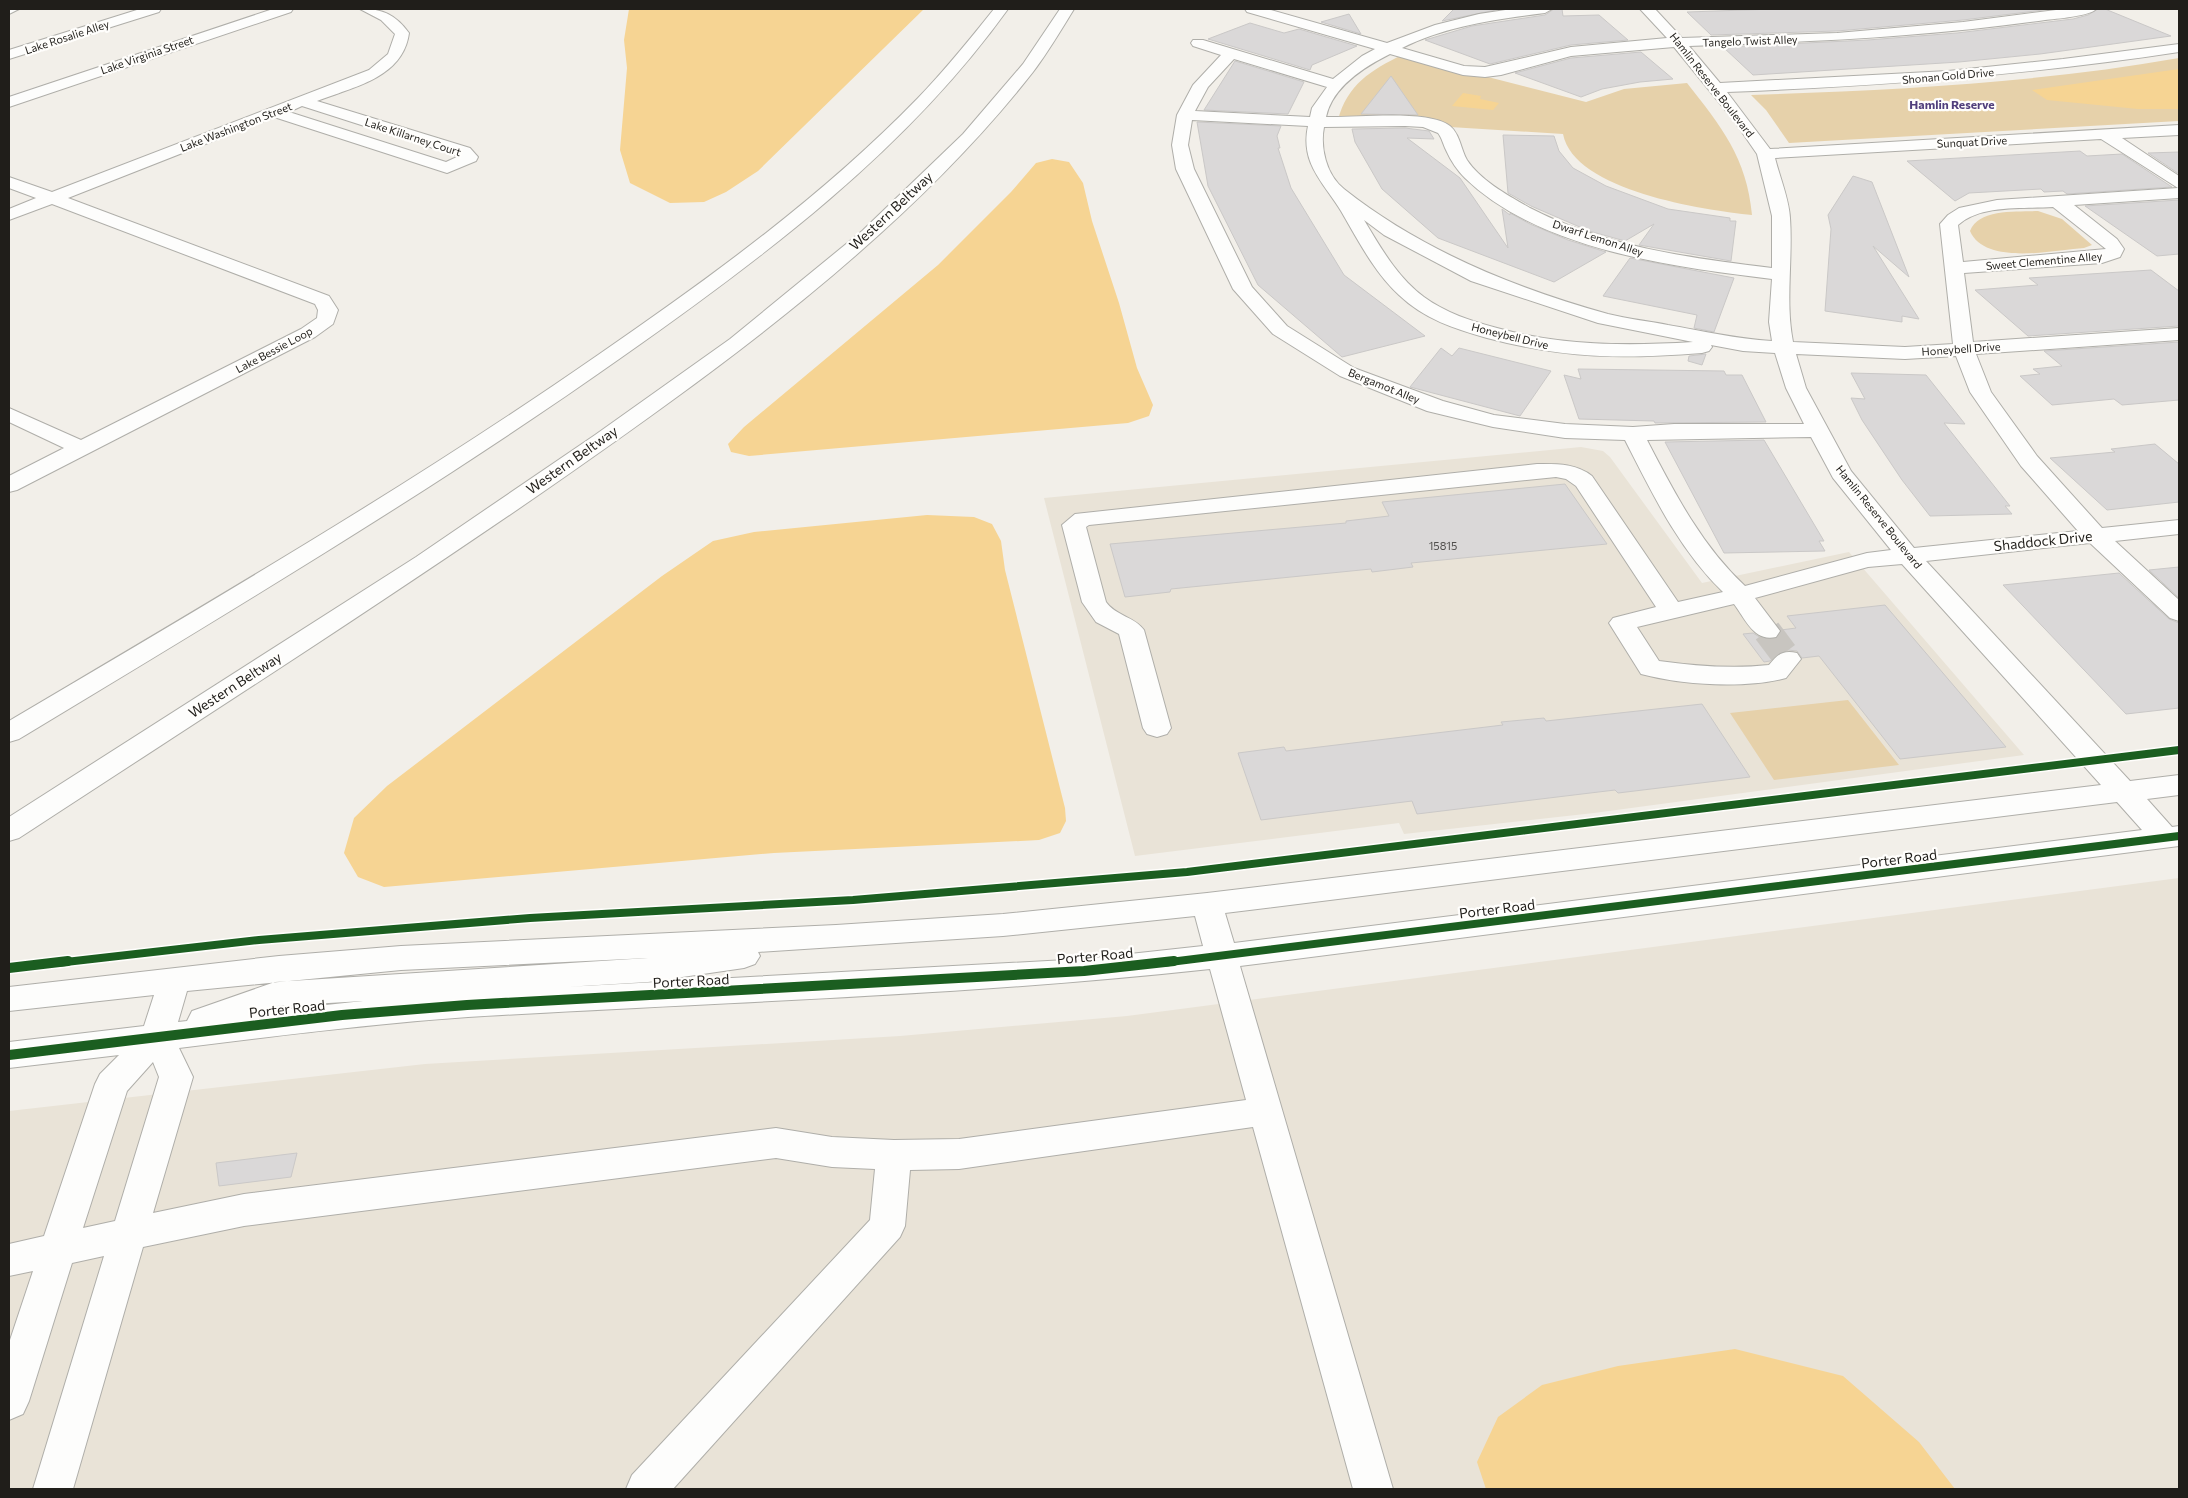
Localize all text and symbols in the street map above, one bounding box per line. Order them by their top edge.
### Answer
street label: Lake Rosalie Alley [23,17,111,56]
street label: Hamlin Reserve Boulevard [1668,30,1757,140]
street label: Lake Virginia Street [99,32,195,77]
street label: Tangelo Twist Alley [1702,32,1798,49]
street label: Shonan Gold Drive [1901,65,1995,86]
district label: Hamlin Reserve [1909,97,1995,111]
street label: Lake Washington Street [178,99,294,154]
street label: Lake Killarney Court [363,115,463,158]
street label: Sunquat Drive [1936,133,2008,150]
street label: Western Beltway [846,168,936,254]
street label: Dwarf Lemon Alley [1551,217,1645,258]
street label: Sweet Clementine Alley [1985,249,2103,272]
street label: Honeybell Drive [1470,320,1550,351]
street label: Lake Bessie Loop [233,324,314,375]
street label: Honeybell Drive [1921,339,2001,358]
street label: Bergamot Alley [1346,365,1422,406]
street label: Western Beltway [523,422,621,497]
street label: Hamlin Reserve Boulevard [1834,462,1925,571]
street label: Shaddock Drive [1993,527,2093,554]
house number: 15815 [1429,539,1457,552]
street label: Western Beltway [185,648,284,721]
street label: Porter Road [1860,845,1938,872]
street label: Porter Road [1458,895,1536,922]
street label: Porter Road [1056,944,1134,967]
street label: Porter Road [652,970,730,991]
street label: Porter Road [248,996,326,1021]

